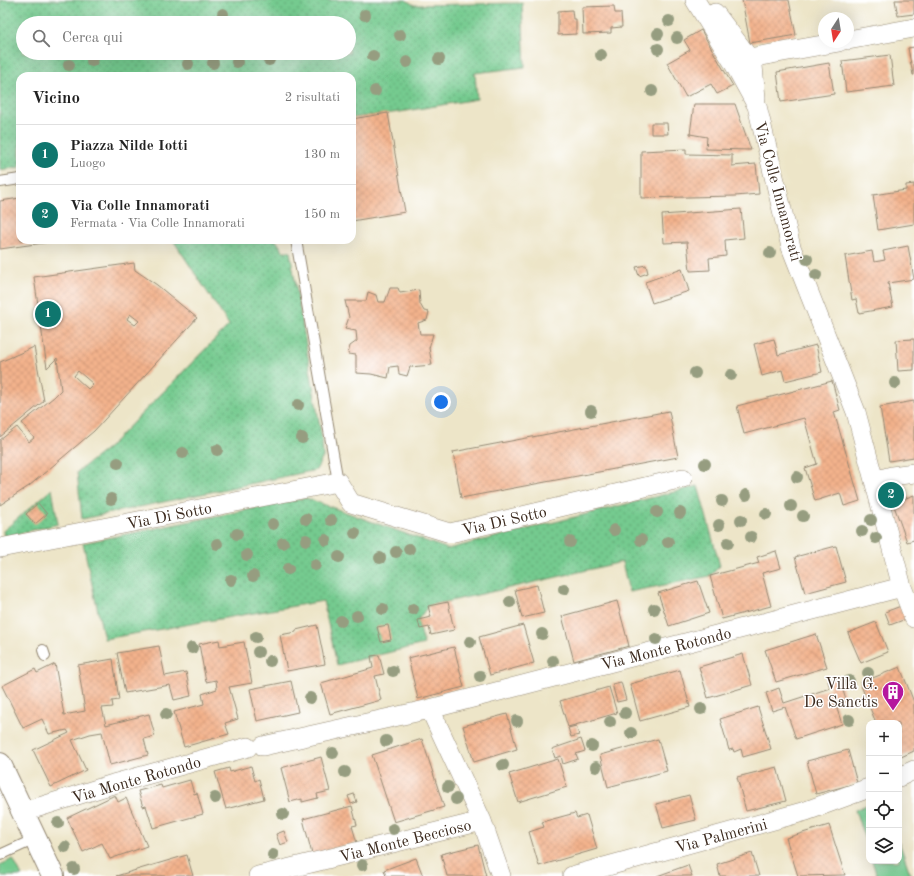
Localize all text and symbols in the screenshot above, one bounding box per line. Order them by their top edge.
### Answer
north arrow [818,12,854,48]
search box [16,16,356,60]
icon: search [30,27,52,49]
text: Cerca qui [62,31,123,46]
text: Vicino [32,90,80,107]
text: 2 risultati [285,91,340,104]
street label: Via Colle Innamorati [751,120,803,263]
text: Piazza Nilde Iotti [70,139,188,154]
text: 1 [41,148,49,161]
text: 130 m [303,148,340,161]
text: Luogo [70,157,106,170]
text: Via Colle Innamorati [70,199,209,214]
text: 2 [41,208,49,221]
text: 150 m [303,208,340,221]
text: Fermata · Via Colle Innamorati [70,217,245,230]
pin: 1 [35,299,61,329]
your location [431,392,451,412]
pin: 2 [878,480,904,510]
street label: Via Di Sotto [125,501,213,533]
street label: Via Di Sotto [460,504,549,539]
street label: Via Monte Rotondo [600,626,733,674]
place label: Villa G. De Sanctis [803,677,878,711]
building icon: Villa G. De Sanctis [880,679,906,712]
map controls [866,720,902,864]
button: + [866,720,902,756]
street label: Via Monte Rotondo [70,755,203,807]
button: − [866,756,902,792]
button: locate [866,792,902,828]
street label: Via Palmerini [674,817,769,857]
street label: Via Monte Beccioso [338,818,473,866]
button: layers [866,828,902,864]

